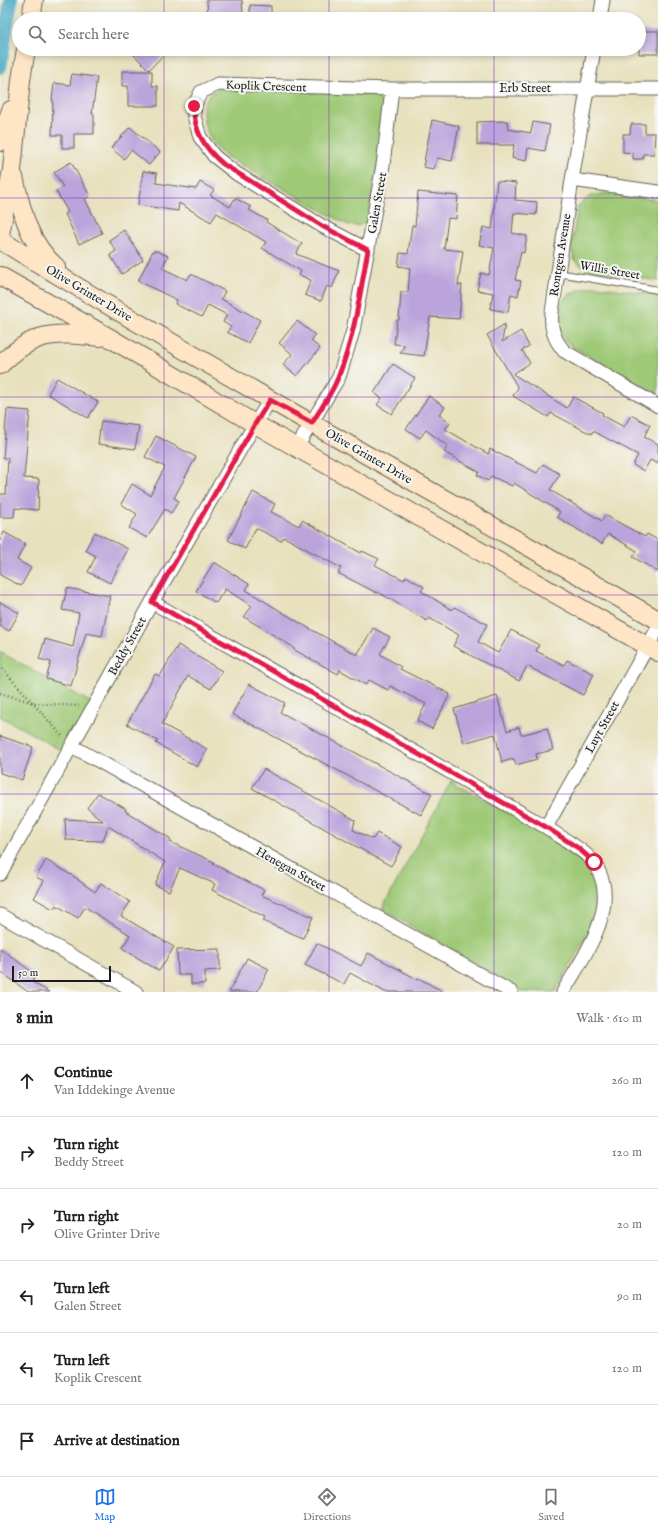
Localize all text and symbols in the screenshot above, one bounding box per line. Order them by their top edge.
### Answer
search box [12,12,646,56]
icon: search [26,23,48,45]
text: Search here [58,25,129,44]
street label: Koplik Crescent [225,78,307,96]
street label: Erb Street [499,81,551,96]
route end [185,97,203,115]
street label: Galen Street [365,171,390,235]
street label: Rontgen Avenue [547,212,575,298]
street label: Willis Street [579,258,641,283]
street label: Olive Grinter Drive [43,262,135,325]
street label: Olive Grinter Drive [323,425,415,488]
street label: Beddy Street [105,614,150,678]
street label: Luyt Street [582,699,623,756]
street label: Henegan Street [253,844,329,895]
route start [585,853,603,871]
scale bar [12,964,111,983]
text: 50 m [18,966,38,980]
text: 8 min [16,1008,53,1029]
text: Walk · 610 m [576,1010,642,1027]
text: Continue [54,1063,112,1082]
icon: ahead [16,1070,38,1092]
text: 260 m [611,1072,642,1089]
text: Van Iddekinge Avenue [54,1082,175,1099]
text: Turn right [54,1135,119,1154]
icon: right [16,1142,38,1164]
text: 120 m [612,1144,642,1161]
text: Beddy Street [54,1154,124,1171]
text: Turn right [54,1207,119,1226]
icon: right [16,1214,38,1236]
text: 20 m [617,1216,642,1233]
text: Olive Grinter Drive [54,1226,160,1243]
text: Turn left [54,1279,110,1298]
icon: left [16,1286,38,1308]
text: 90 m [617,1288,642,1305]
text: Galen Street [54,1298,121,1315]
text: Turn left [54,1351,110,1370]
icon: left [16,1358,38,1380]
text: 120 m [612,1360,642,1377]
text: Koplik Crescent [54,1370,142,1387]
icon: arrive [16,1430,38,1452]
text: Arrive at destination [54,1431,180,1450]
tab: Map [94,1486,116,1524]
tab: Directions [303,1486,351,1524]
tab: Saved [538,1486,564,1524]

